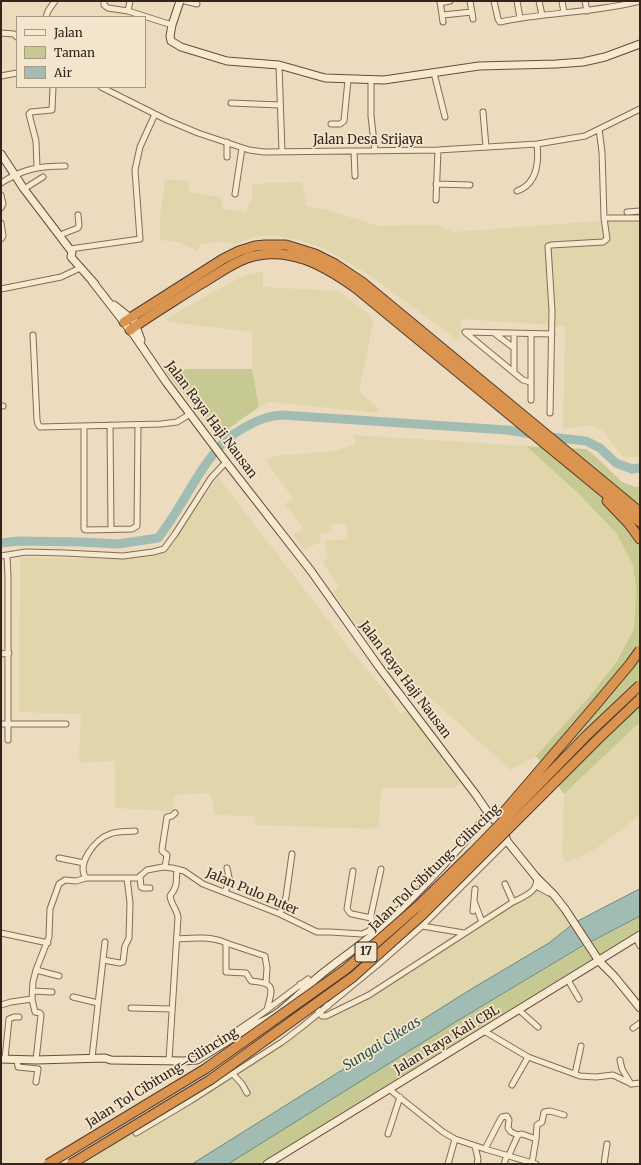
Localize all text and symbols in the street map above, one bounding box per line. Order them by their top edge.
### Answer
legend [16,16,146,88]
text: Jalan [54,25,83,40]
text: Taman [54,45,95,60]
text: Air [54,65,72,80]
street label: Jalan Desa Srijaya [313,132,423,148]
street label: Jalan Raya Haji Nausan [162,358,260,482]
street label: Jalan Raya Haji Nausan [356,618,454,742]
street label: Jalan Tol Cibitung–Cilincing [366,801,504,935]
street label: Jalan Pulo Puter [203,865,301,919]
road number: 17 [355,942,377,962]
street label: Jalan Raya Kali CBL [391,1002,503,1078]
water label: Sungai Cikeas [340,1013,424,1075]
street label: Jalan Tol Cibitung–Cilincing [83,1025,241,1131]

